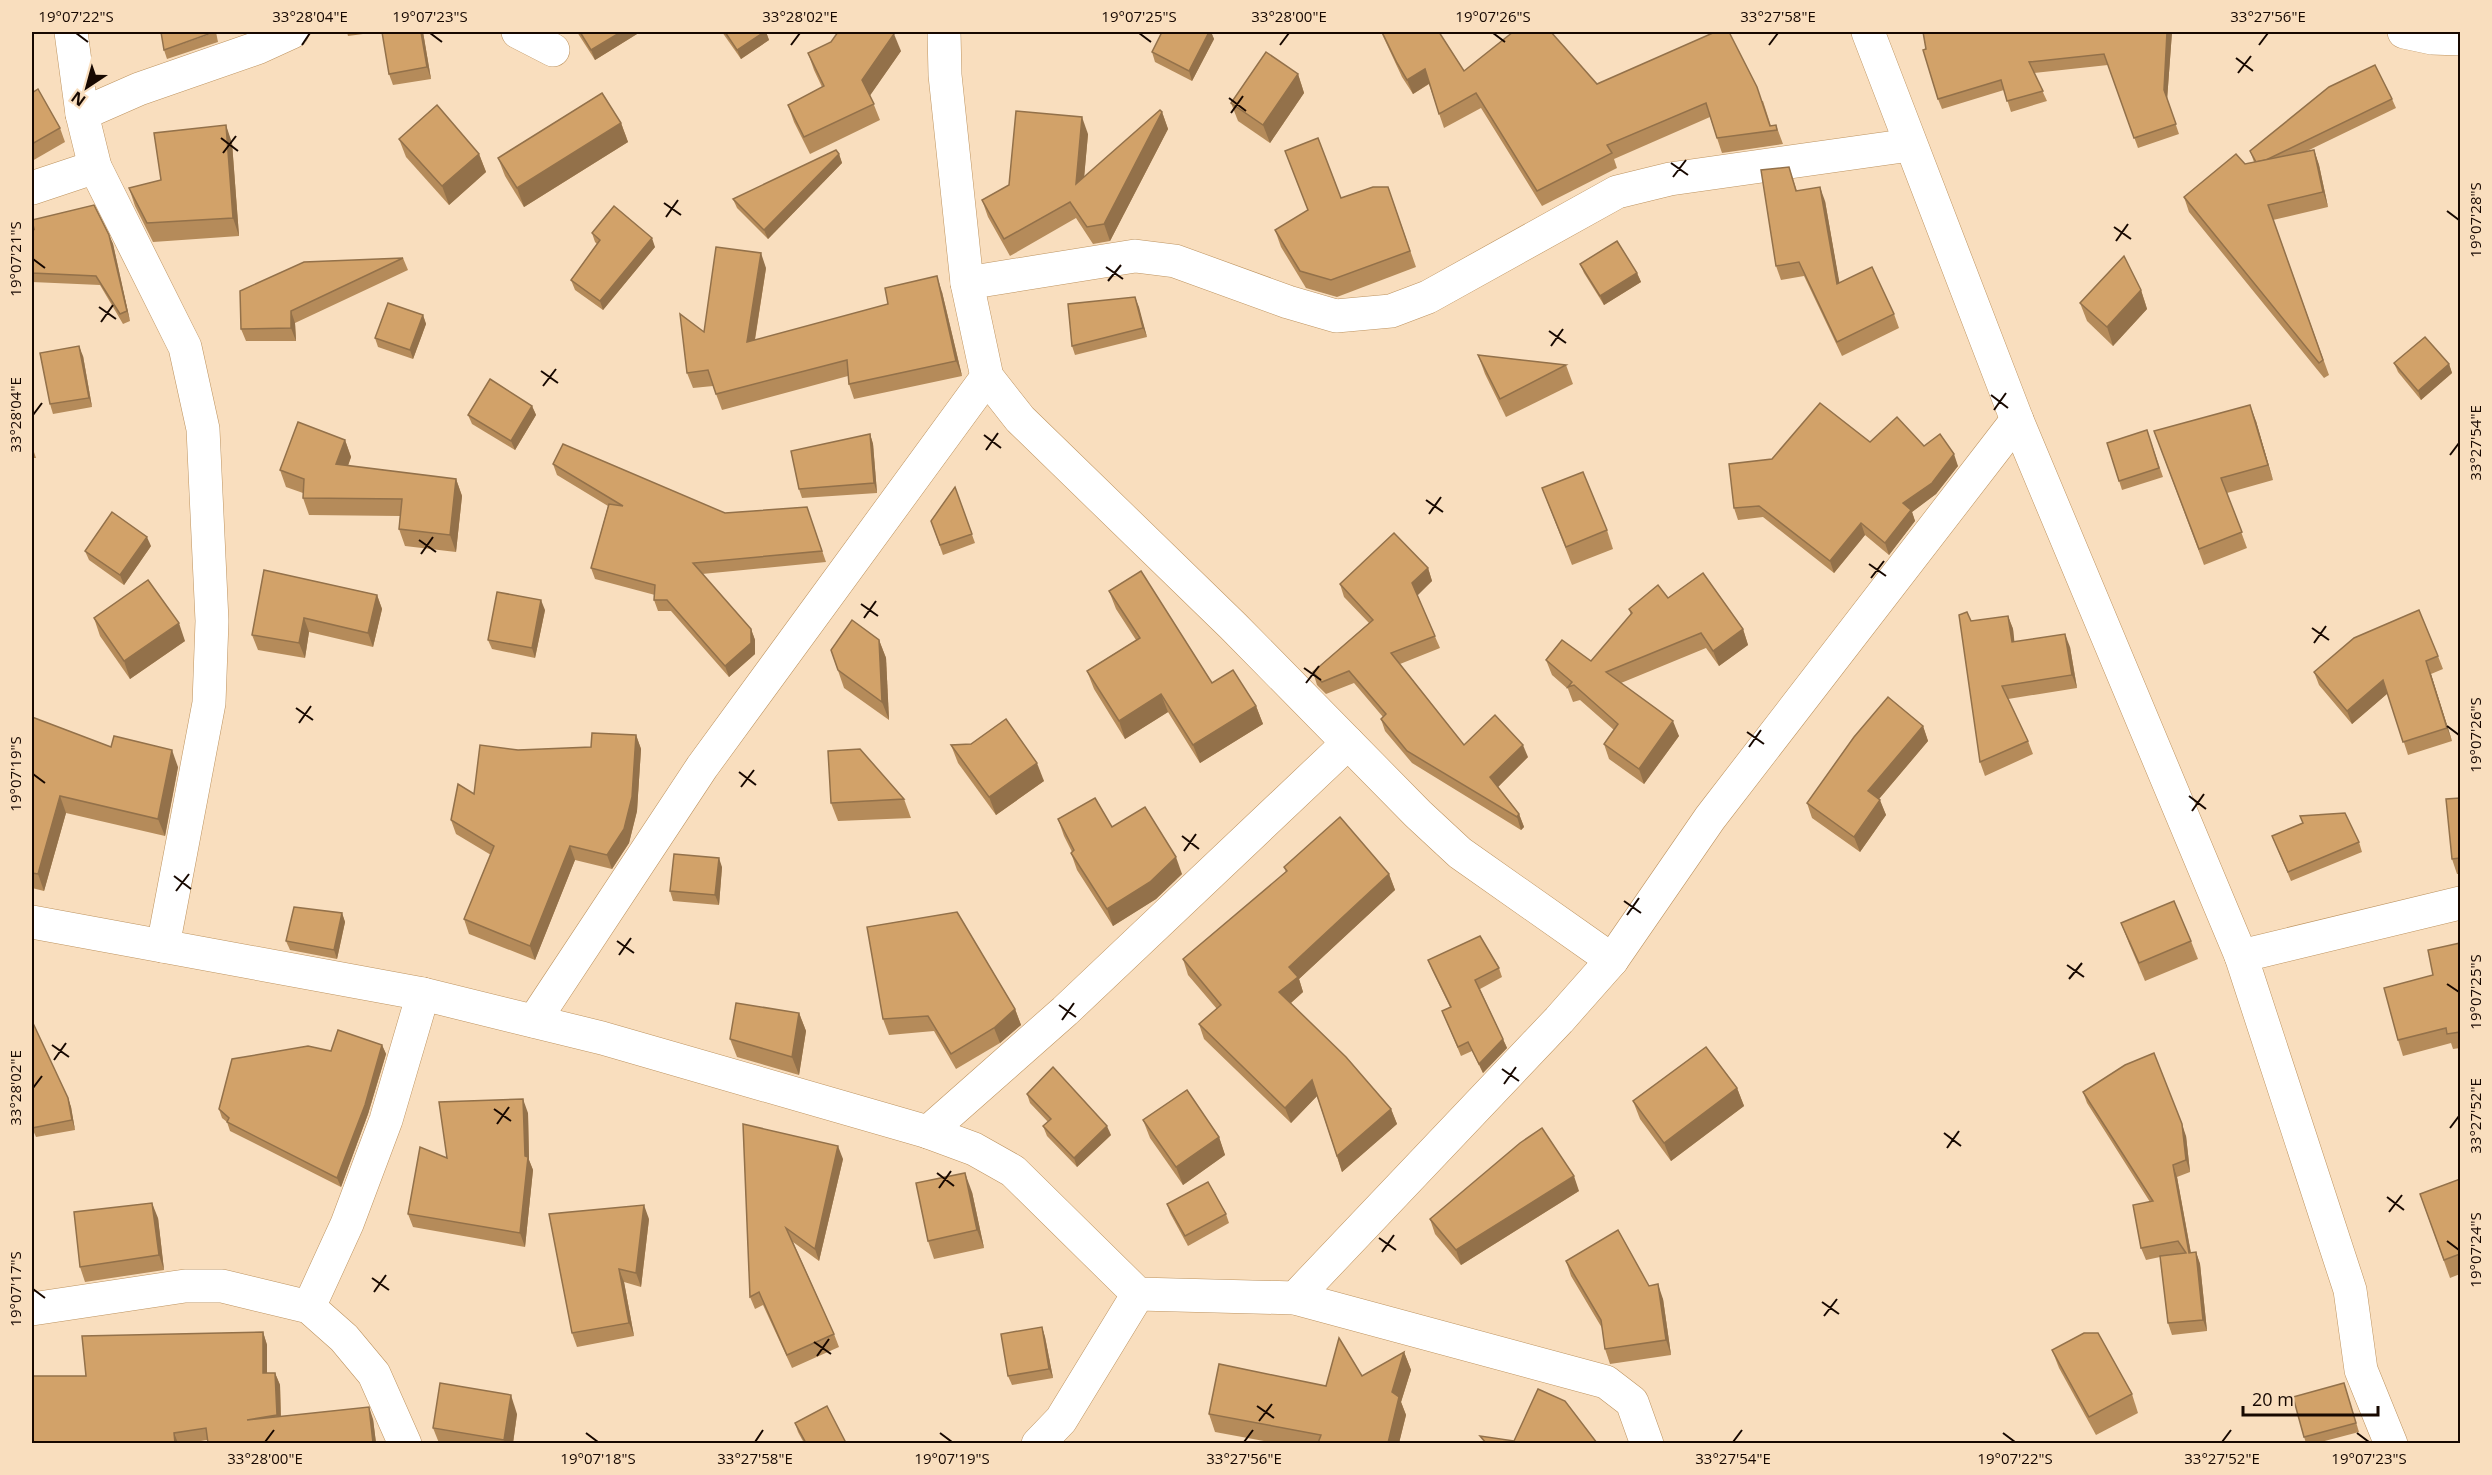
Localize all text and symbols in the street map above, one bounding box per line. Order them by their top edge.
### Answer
text: 19°07'22"S [38,6,114,26]
text: 33°28'04"E [272,6,348,26]
text: 19°07'23"S [392,6,468,26]
text: 33°28'02"E [762,6,838,26]
text: 19°07'25"S [1101,6,1177,26]
text: 33°28'00"E [1251,6,1327,26]
text: 19°07'26"S [1455,6,1531,26]
text: 33°27'58"E [1740,6,1816,26]
text: 33°27'56"E [2230,6,2306,26]
north arrow [57,57,117,117]
text: N [66,86,90,112]
text: 19°07'28"S [2465,182,2485,258]
text: 19°07'21"S [5,221,25,297]
text: 33°28'04"E [5,377,25,453]
text: 33°27'54"E [2465,405,2485,481]
text: 19°07'26"S [2465,697,2485,773]
text: 19°07'19"S [5,736,25,812]
text: 19°07'25"S [2465,954,2485,1030]
text: 33°28'02"E [5,1050,25,1126]
text: 33°27'52"E [2465,1078,2485,1154]
text: 19°07'24"S [2465,1212,2485,1288]
text: 19°07'17"S [5,1251,25,1327]
scale bar [2243,1379,2378,1417]
text: 20 m [2252,1387,2294,1411]
text: 33°28'00"E [227,1448,303,1468]
text: 19°07'18"S [560,1448,636,1468]
text: 33°27'58"E [717,1448,793,1468]
text: 19°07'19"S [914,1448,990,1468]
text: 33°27'56"E [1206,1448,1282,1468]
text: 33°27'54"E [1695,1448,1771,1468]
text: 19°07'22"S [1977,1448,2053,1468]
text: 33°27'52"E [2184,1448,2260,1468]
text: 19°07'23"S [2331,1448,2407,1468]

